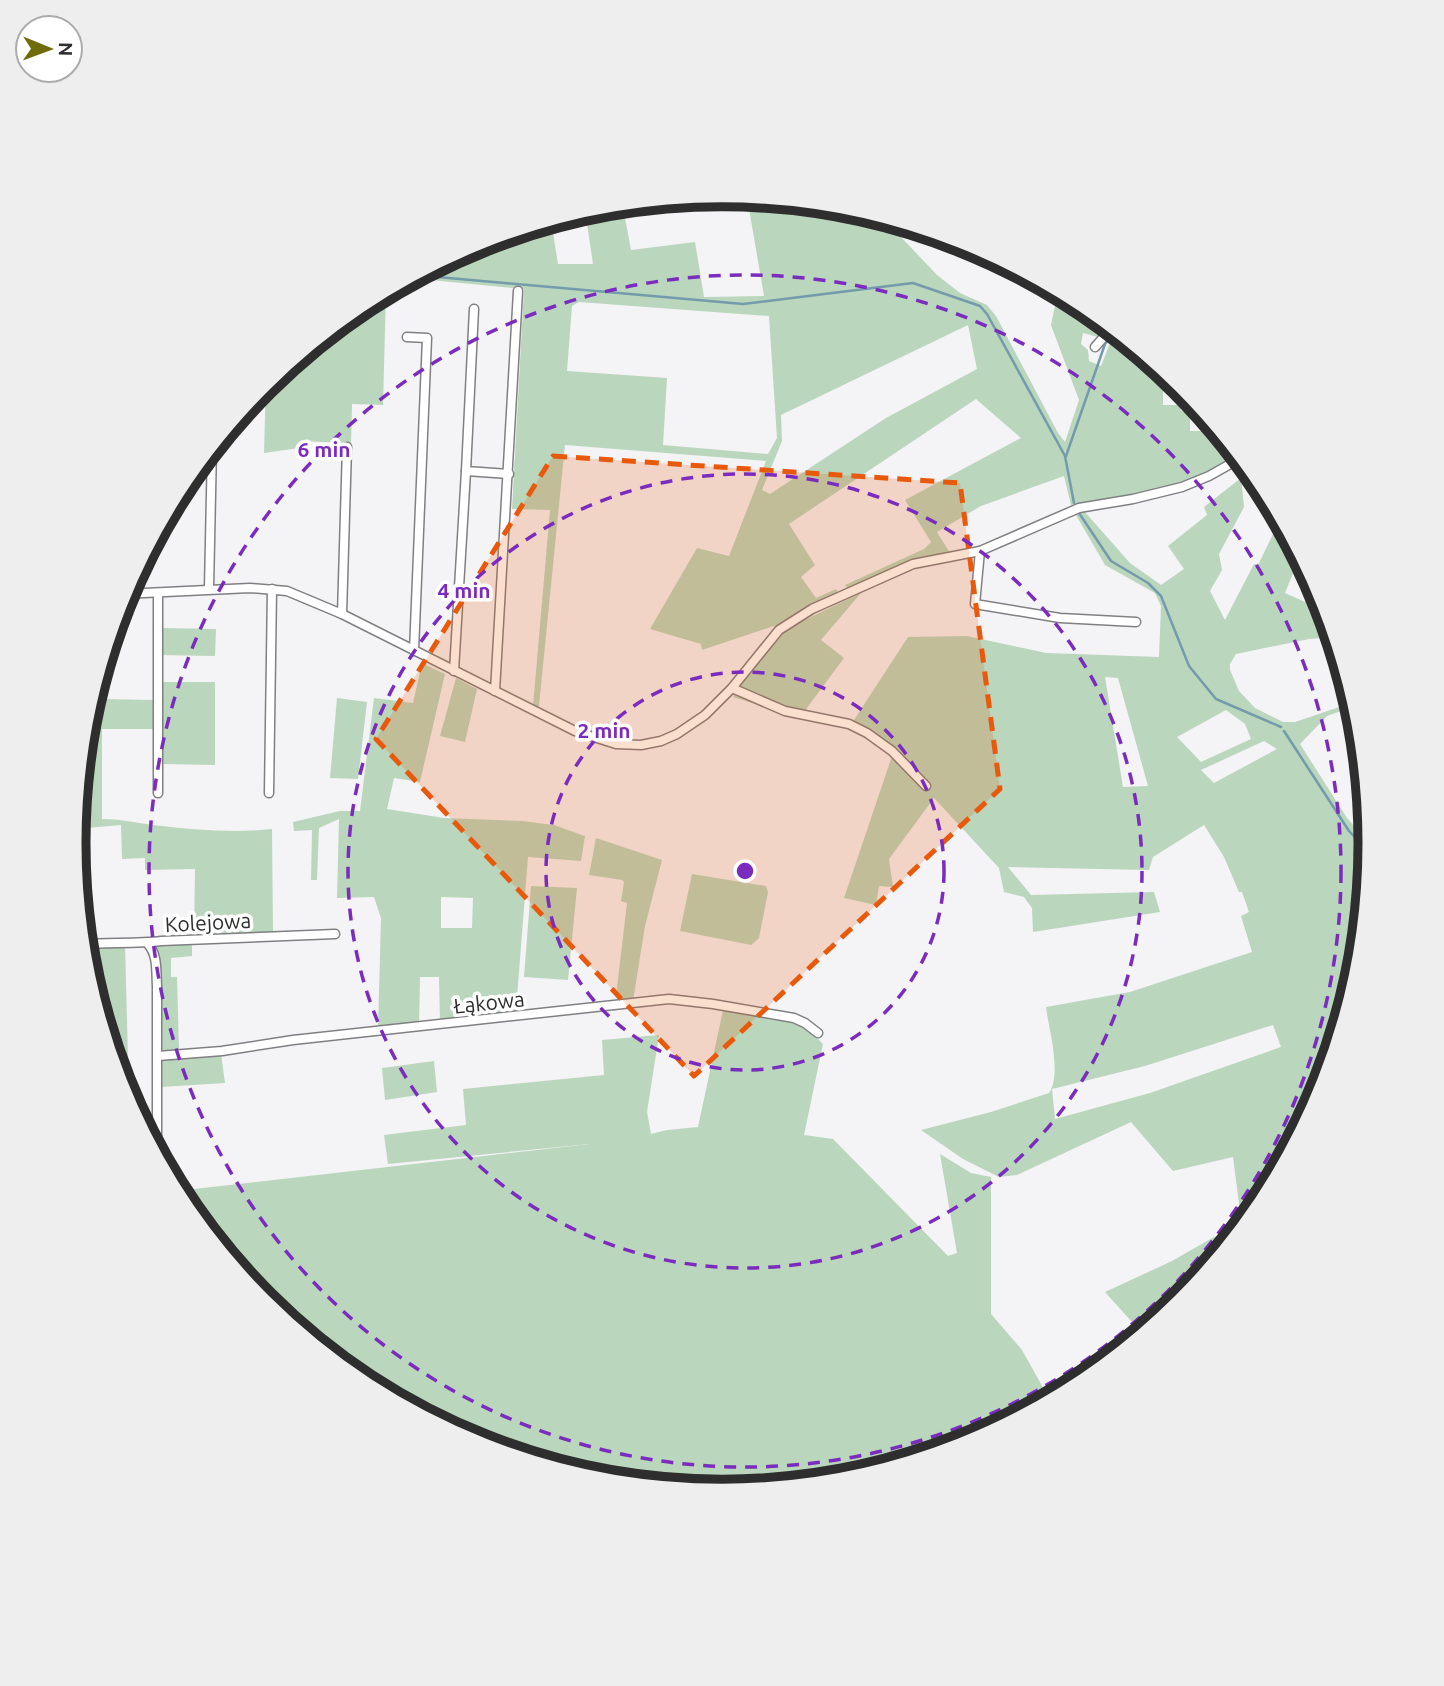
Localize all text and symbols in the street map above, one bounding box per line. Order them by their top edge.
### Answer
north arrow [14,14,84,84]
text: N [55,42,77,57]
text: 6 min [297,437,351,461]
text: 4 min [437,578,491,602]
text: 2 min [577,718,631,742]
centre of rings [733,859,757,883]
street label: Kolejowa [164,908,252,936]
street label: Łąkowa [452,986,526,1018]

